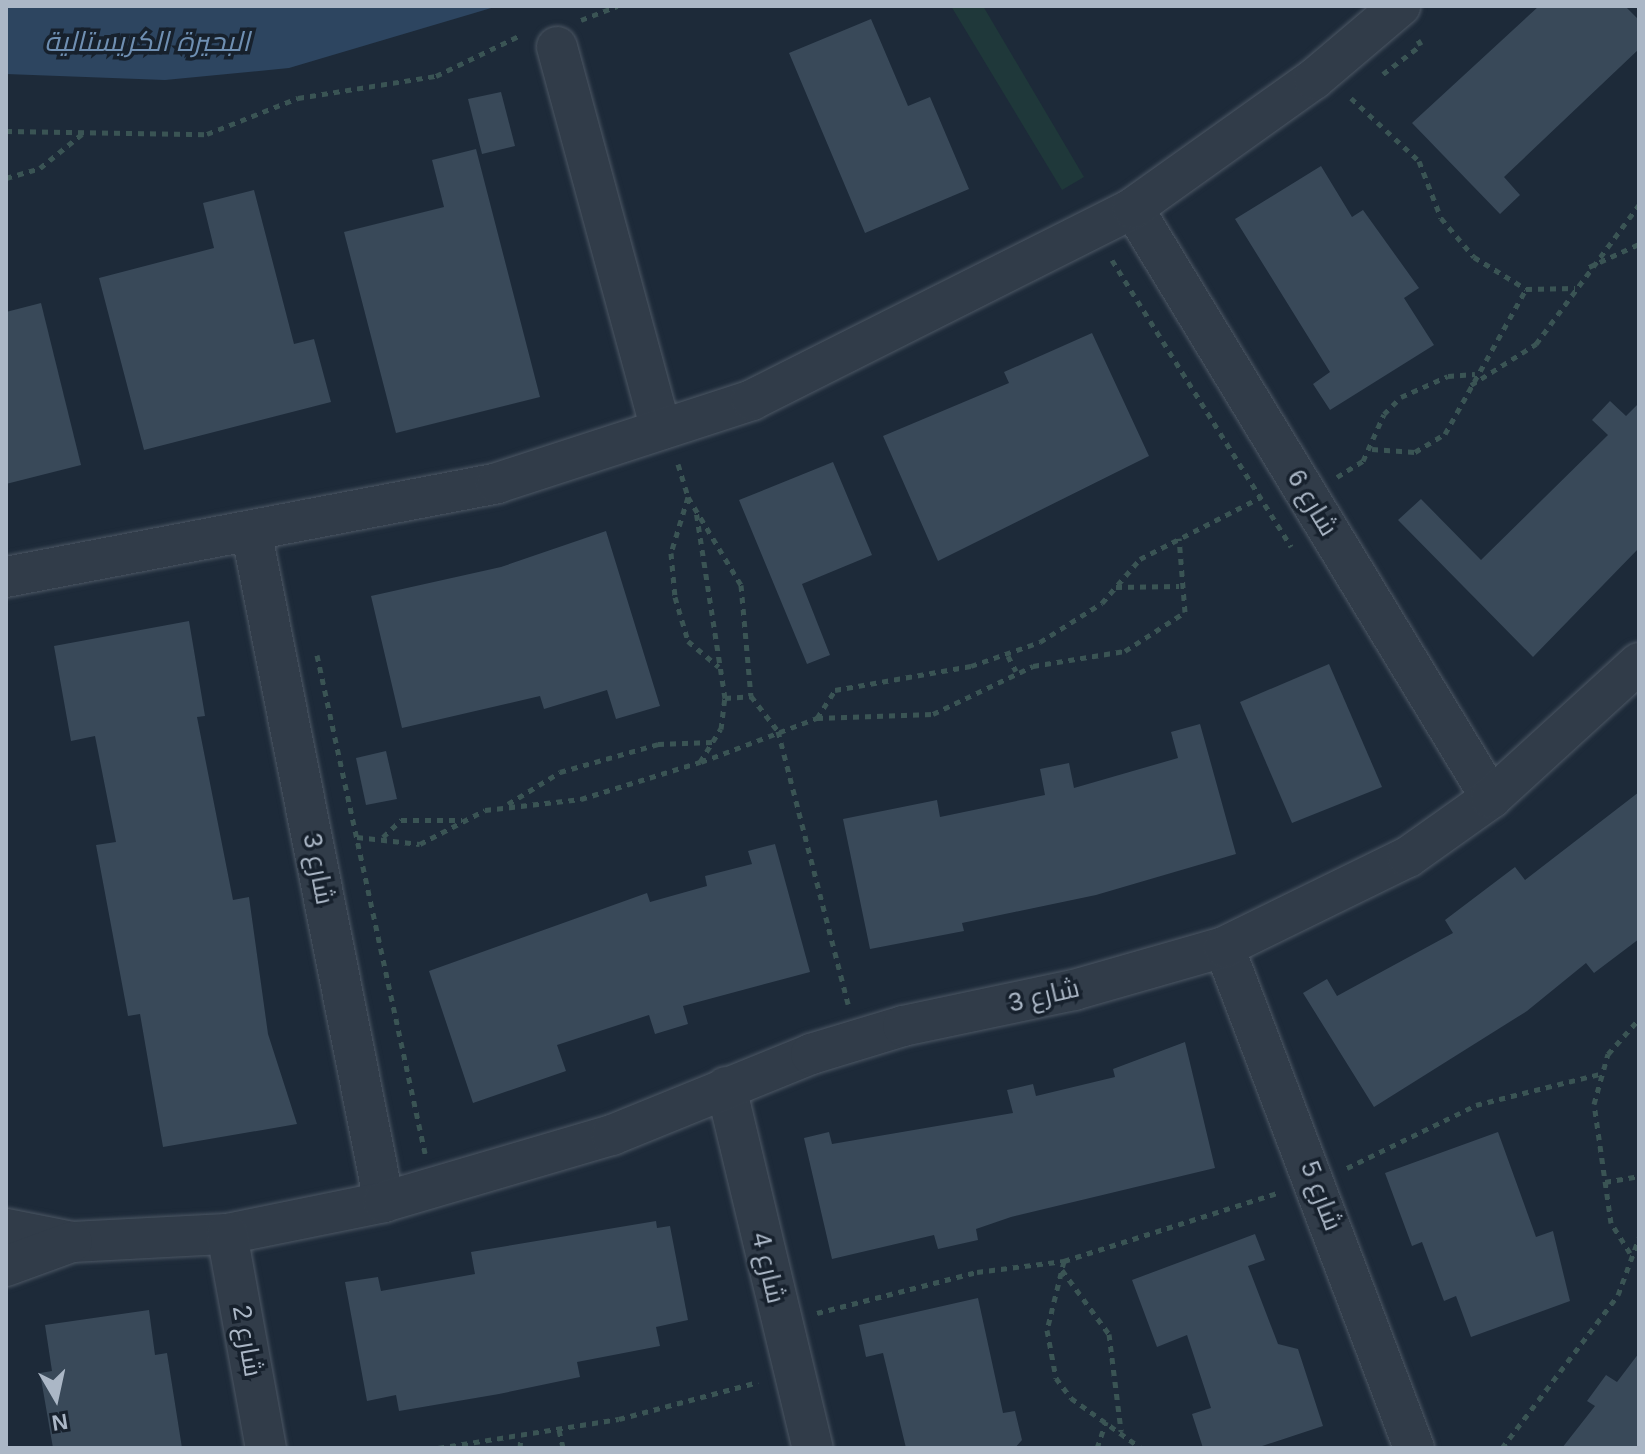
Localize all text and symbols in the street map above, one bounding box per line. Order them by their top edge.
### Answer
water label: البحيرة الكريستالية [44,25,250,59]
street label: شارع 6 [1280,464,1344,542]
street label: شارع 3 [296,831,340,907]
street label: شارع 3 [1005,973,1083,1019]
street label: شارع 5 [1294,1157,1348,1235]
street label: شارع 4 [745,1229,791,1307]
street label: شارع 2 [225,1303,269,1379]
north arrow [16,1358,96,1438]
text: N [50,1409,70,1436]

